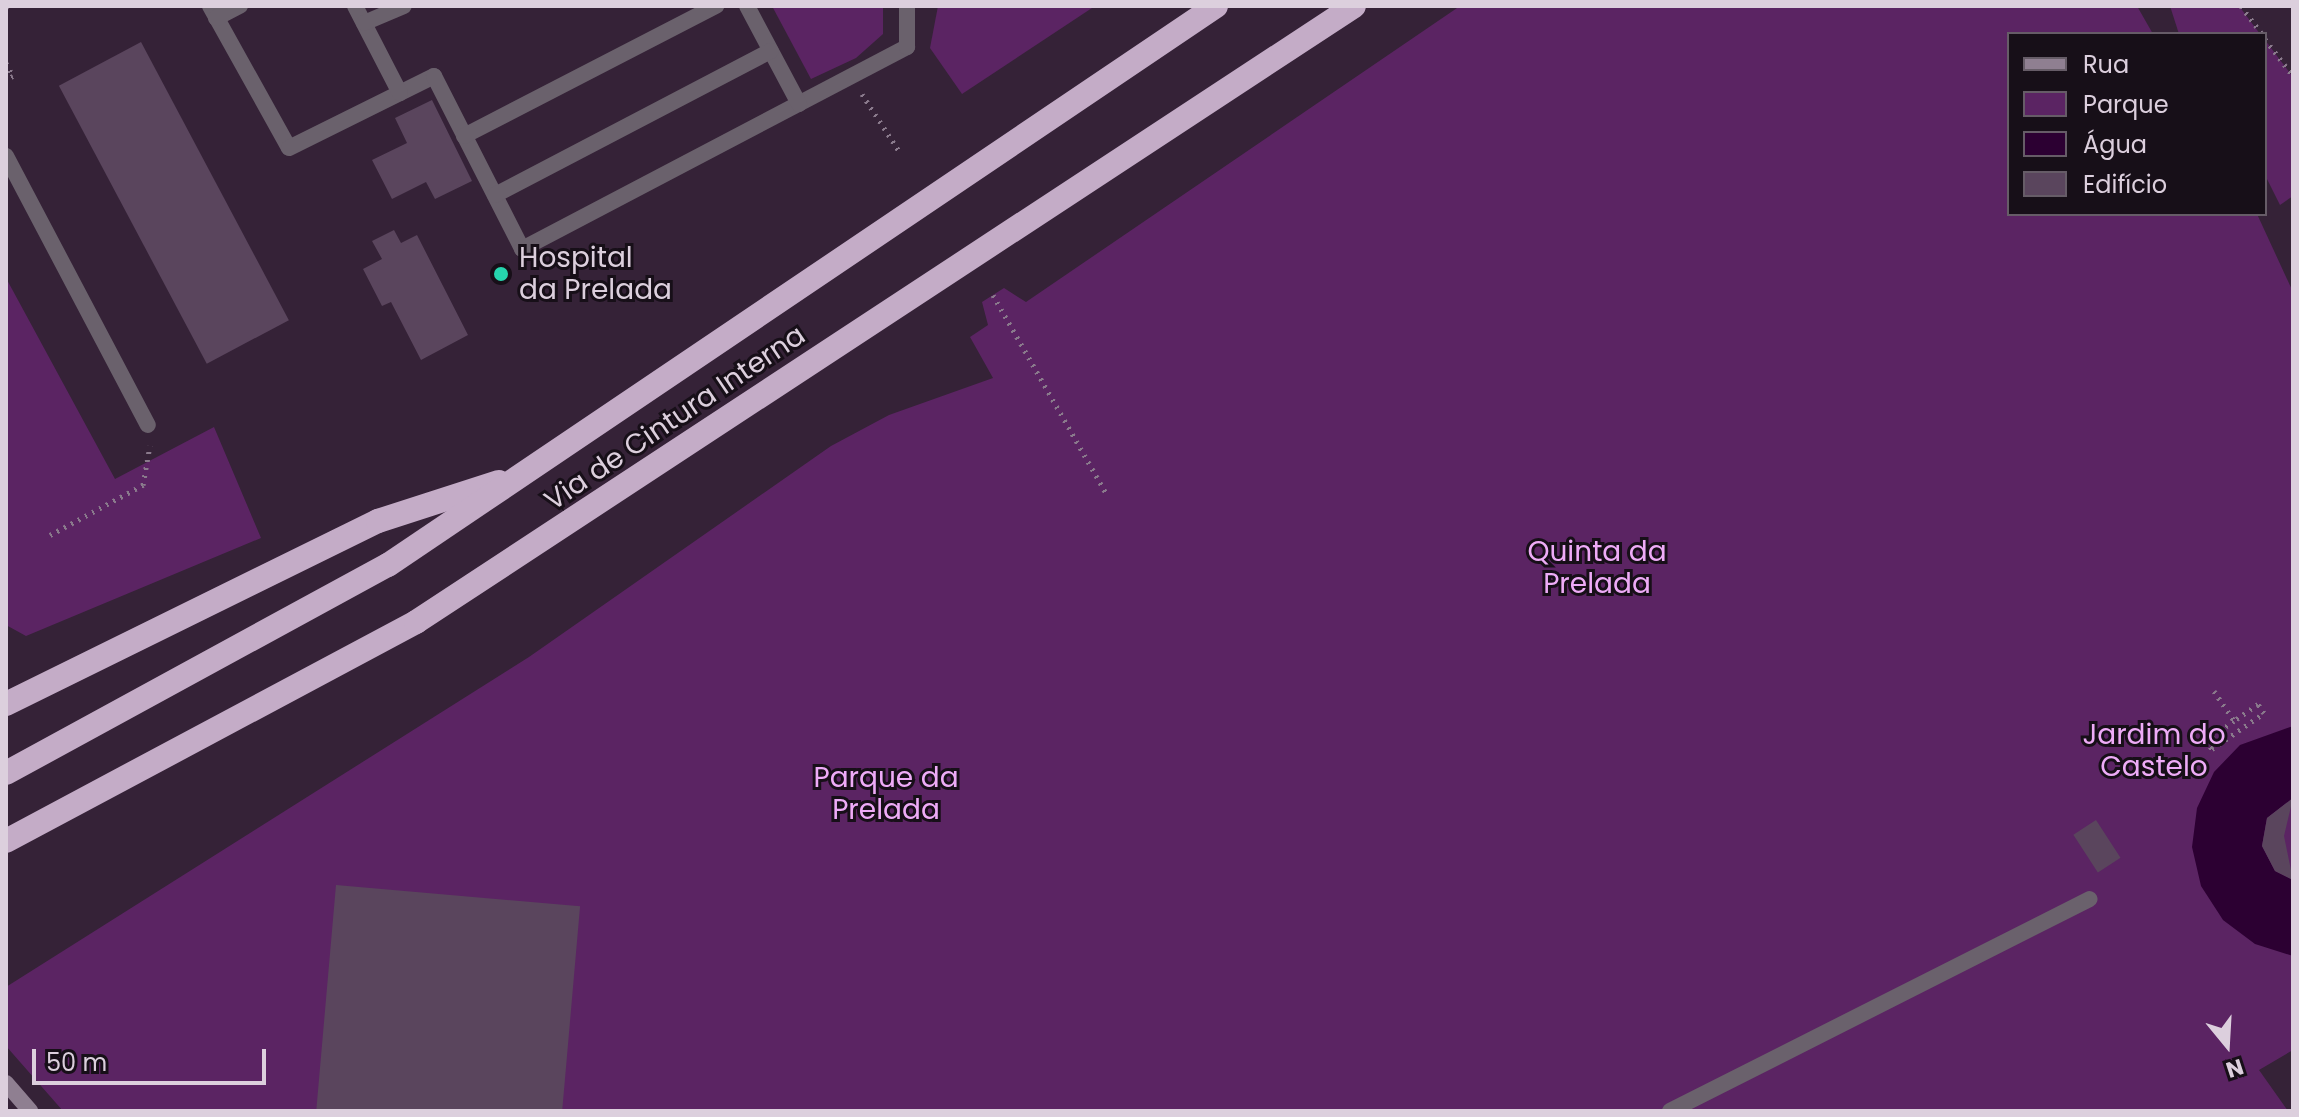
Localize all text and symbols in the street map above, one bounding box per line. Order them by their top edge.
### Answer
legend [2007,32,2267,216]
text: Rua [2083,48,2129,81]
text: Parque [2083,88,2169,121]
text: Água [2083,128,2147,161]
text: Edifício [2083,168,2167,201]
place label: Hospital da Prelada [519,241,672,307]
marker: Hospital da Prelada [490,263,512,285]
street label: Via de Cintura Interna [538,318,812,518]
park label: Quinta da Prelada [1527,535,1667,601]
park label: Jardim do Castelo [2082,718,2226,784]
park label: Parque da Prelada [813,761,959,827]
north arrow [2187,1005,2267,1085]
scale bar [36,1033,270,1083]
text: 50 m [46,1046,107,1079]
text: N [2222,1051,2247,1086]

